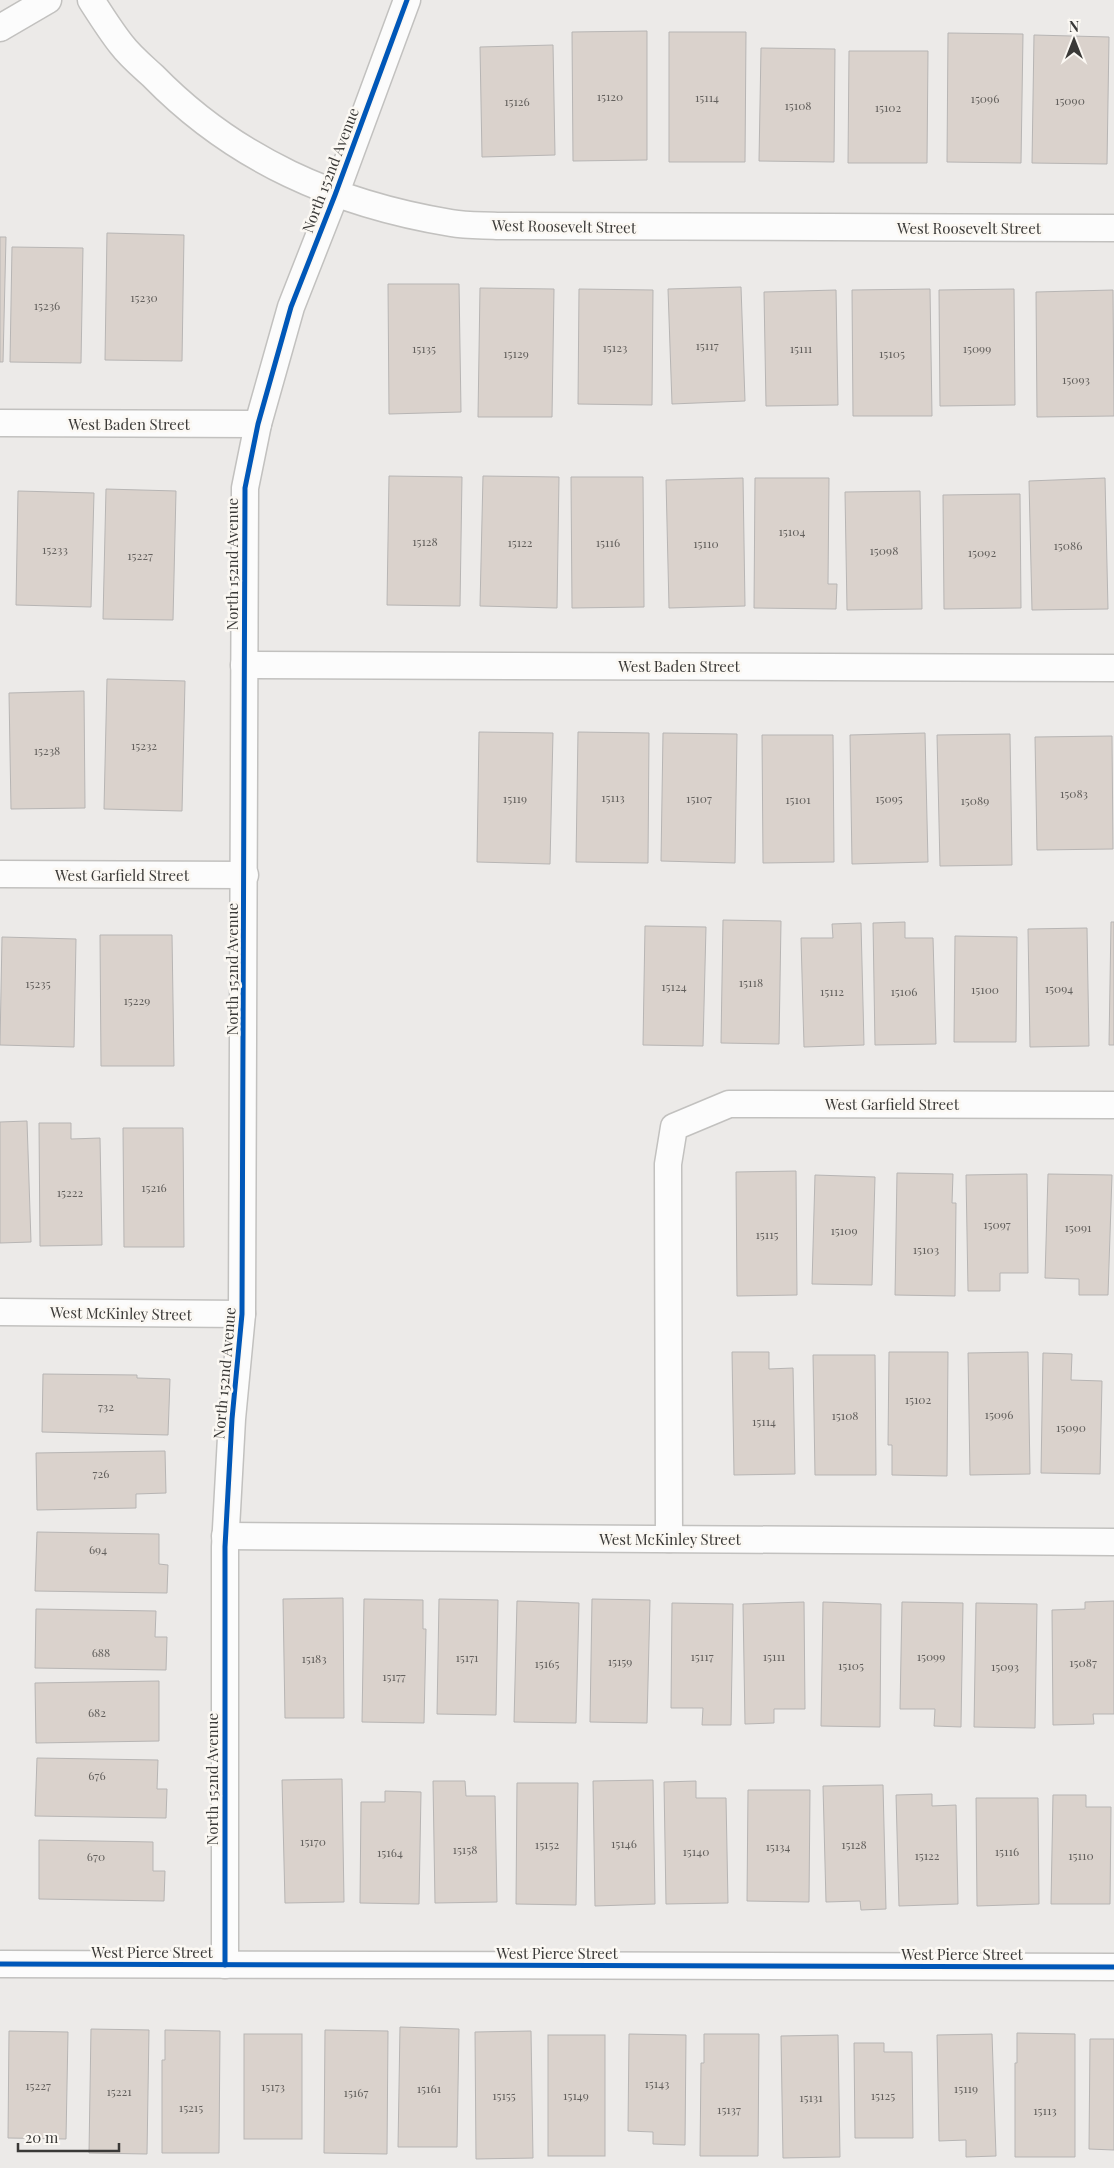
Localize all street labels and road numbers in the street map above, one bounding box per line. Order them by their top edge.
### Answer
street label: North 152nd Avenue [297,105,363,235]
street label: West Roosevelt Street [491,215,637,237]
street label: West Roosevelt Street [896,218,1042,238]
street label: West Baden Street [67,414,191,434]
street label: North 152nd Avenue [222,498,242,630]
street label: West Baden Street [617,656,741,676]
street label: West Garfield Street [54,865,190,885]
street label: North 152nd Avenue [222,903,242,1035]
street label: West Garfield Street [824,1094,960,1114]
street label: West McKinley Street [49,1302,193,1324]
street label: North 152nd Avenue [208,1306,240,1440]
street label: West McKinley Street [598,1529,742,1549]
street label: North 152nd Avenue [202,1713,222,1845]
street label: West Pierce Street [90,1942,214,1962]
street label: West Pierce Street [495,1943,619,1963]
street label: West Pierce Street [900,1944,1024,1964]

